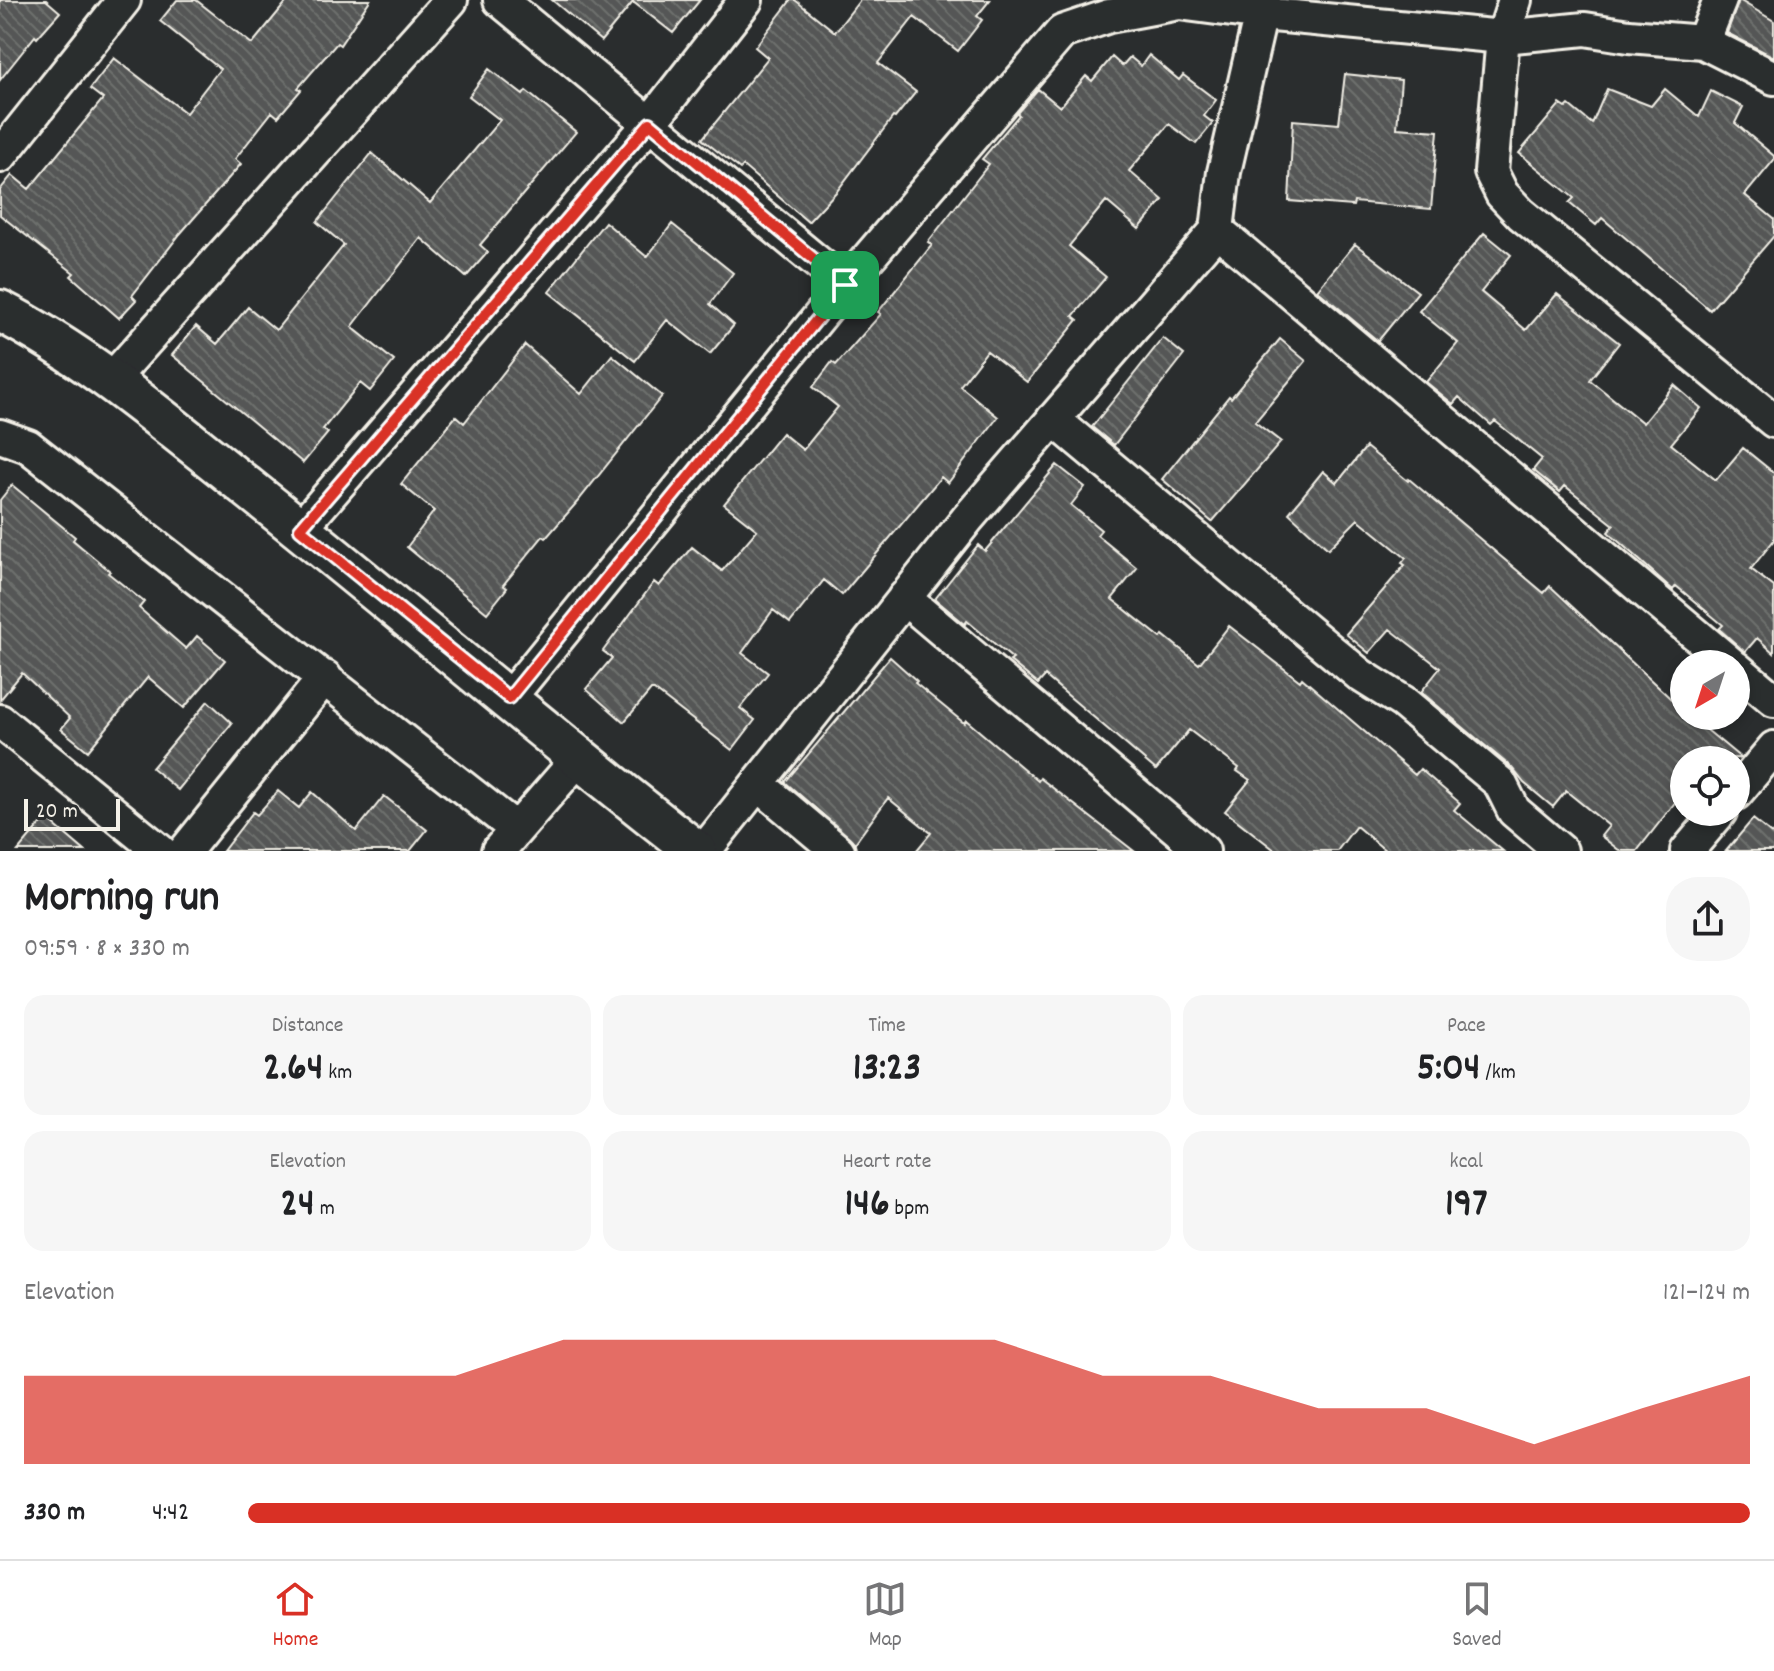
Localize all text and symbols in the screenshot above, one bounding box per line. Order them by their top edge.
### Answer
pin [811,251,879,319]
icon: arrive [823,263,867,307]
north arrow [1670,650,1750,730]
map controls [1670,650,1750,826]
button: locate [1670,746,1750,826]
scale bar [24,795,120,831]
text: 20 m [36,797,78,828]
text: Morning run [24,869,219,932]
button: share [1666,877,1750,961]
text: 09:59 · 8 × 330 m [24,931,190,968]
text: Distance [272,1011,344,1042]
text: Time [868,1011,906,1042]
text: Pace [1447,1011,1486,1042]
text: 2.64 [263,1042,323,1099]
text: 13:23 [853,1042,921,1099]
text: 5:04 [1417,1042,1480,1099]
text: km [323,1058,352,1089]
text: /km [1480,1058,1516,1089]
text: Elevation [269,1147,346,1178]
text: Heart rate [843,1147,931,1178]
text: kcal [1450,1147,1483,1178]
text: 24 [281,1178,315,1235]
text: 146 [845,1178,890,1235]
text: 197 [1445,1178,1488,1235]
text: m [315,1194,335,1225]
text: bpm [890,1194,929,1225]
text: Elevation [24,1275,114,1312]
text: 121–124 m [1663,1275,1750,1312]
text: 330 m [24,1495,85,1532]
text: 4:42 [152,1495,189,1532]
tab: Home [272,1577,318,1656]
tab: Map [863,1577,907,1656]
tab: Saved [1452,1577,1501,1656]

